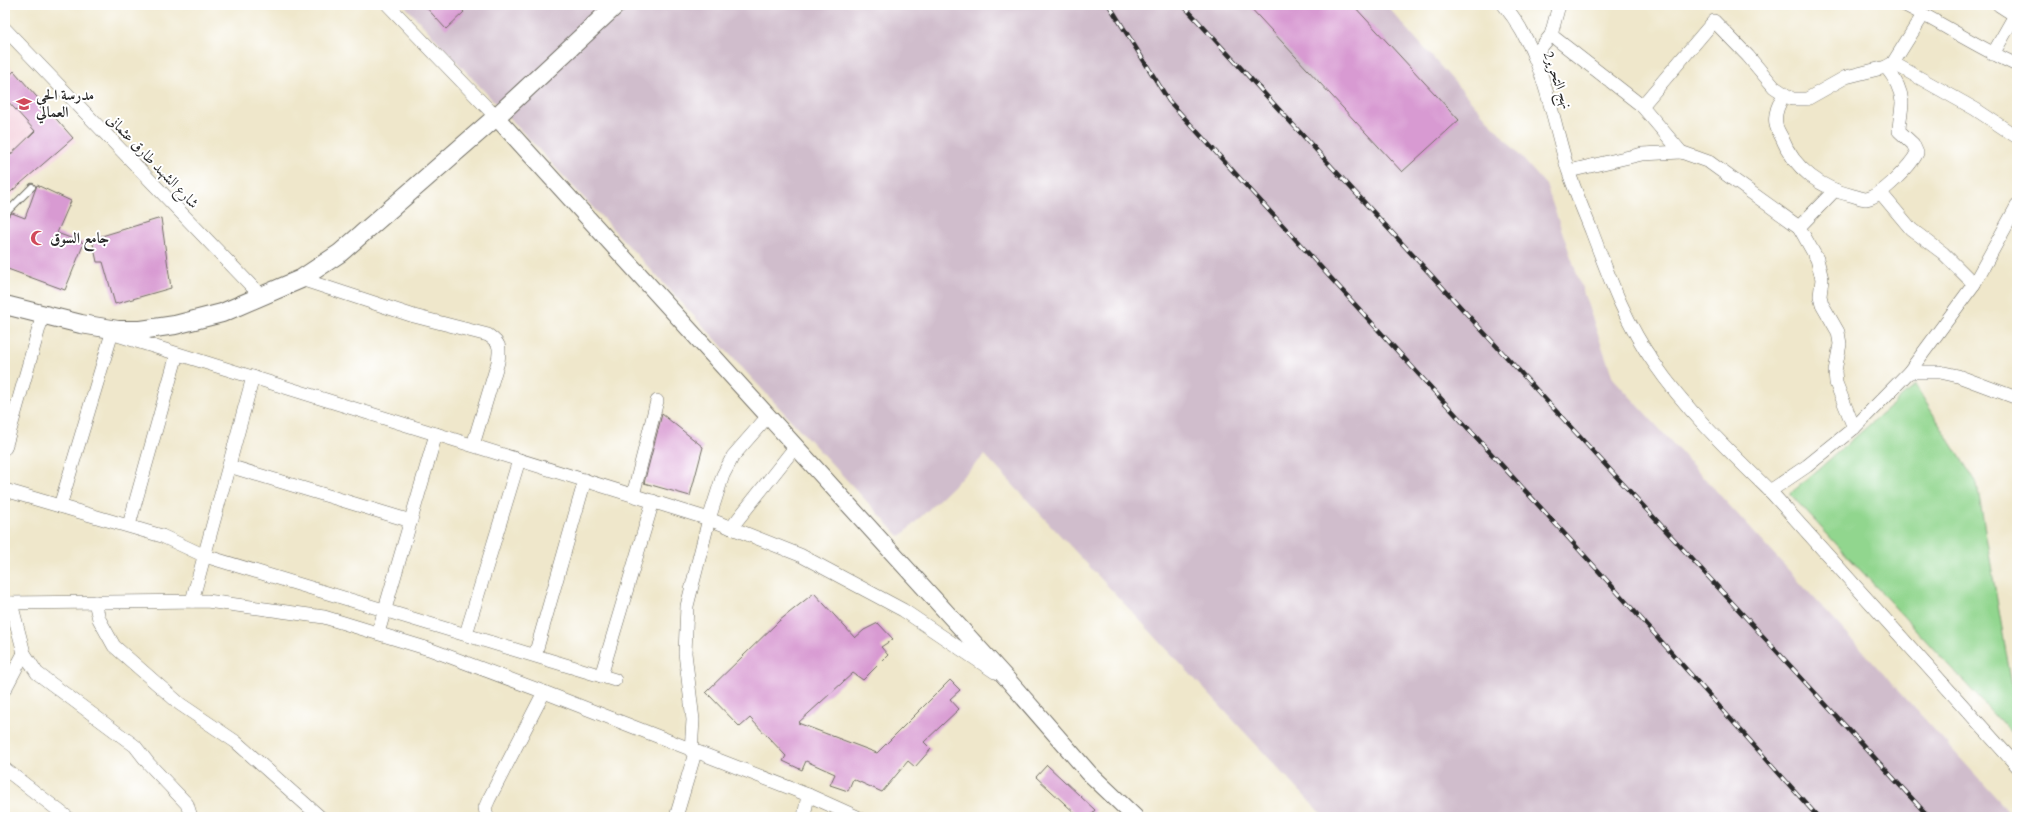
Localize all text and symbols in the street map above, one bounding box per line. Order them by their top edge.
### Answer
street label: نهج التحرير2 [1535,48,1577,113]
place label: مدرسة الحي العمالي [35,85,94,124]
school or university icon: مدرسة الحي العمالي [15,95,33,113]
street label: شارع الشهىد طارق عثمانى [100,109,204,215]
place label: جامع السوق [50,228,109,252]
mosque icon: جامع السوق [29,229,47,247]

